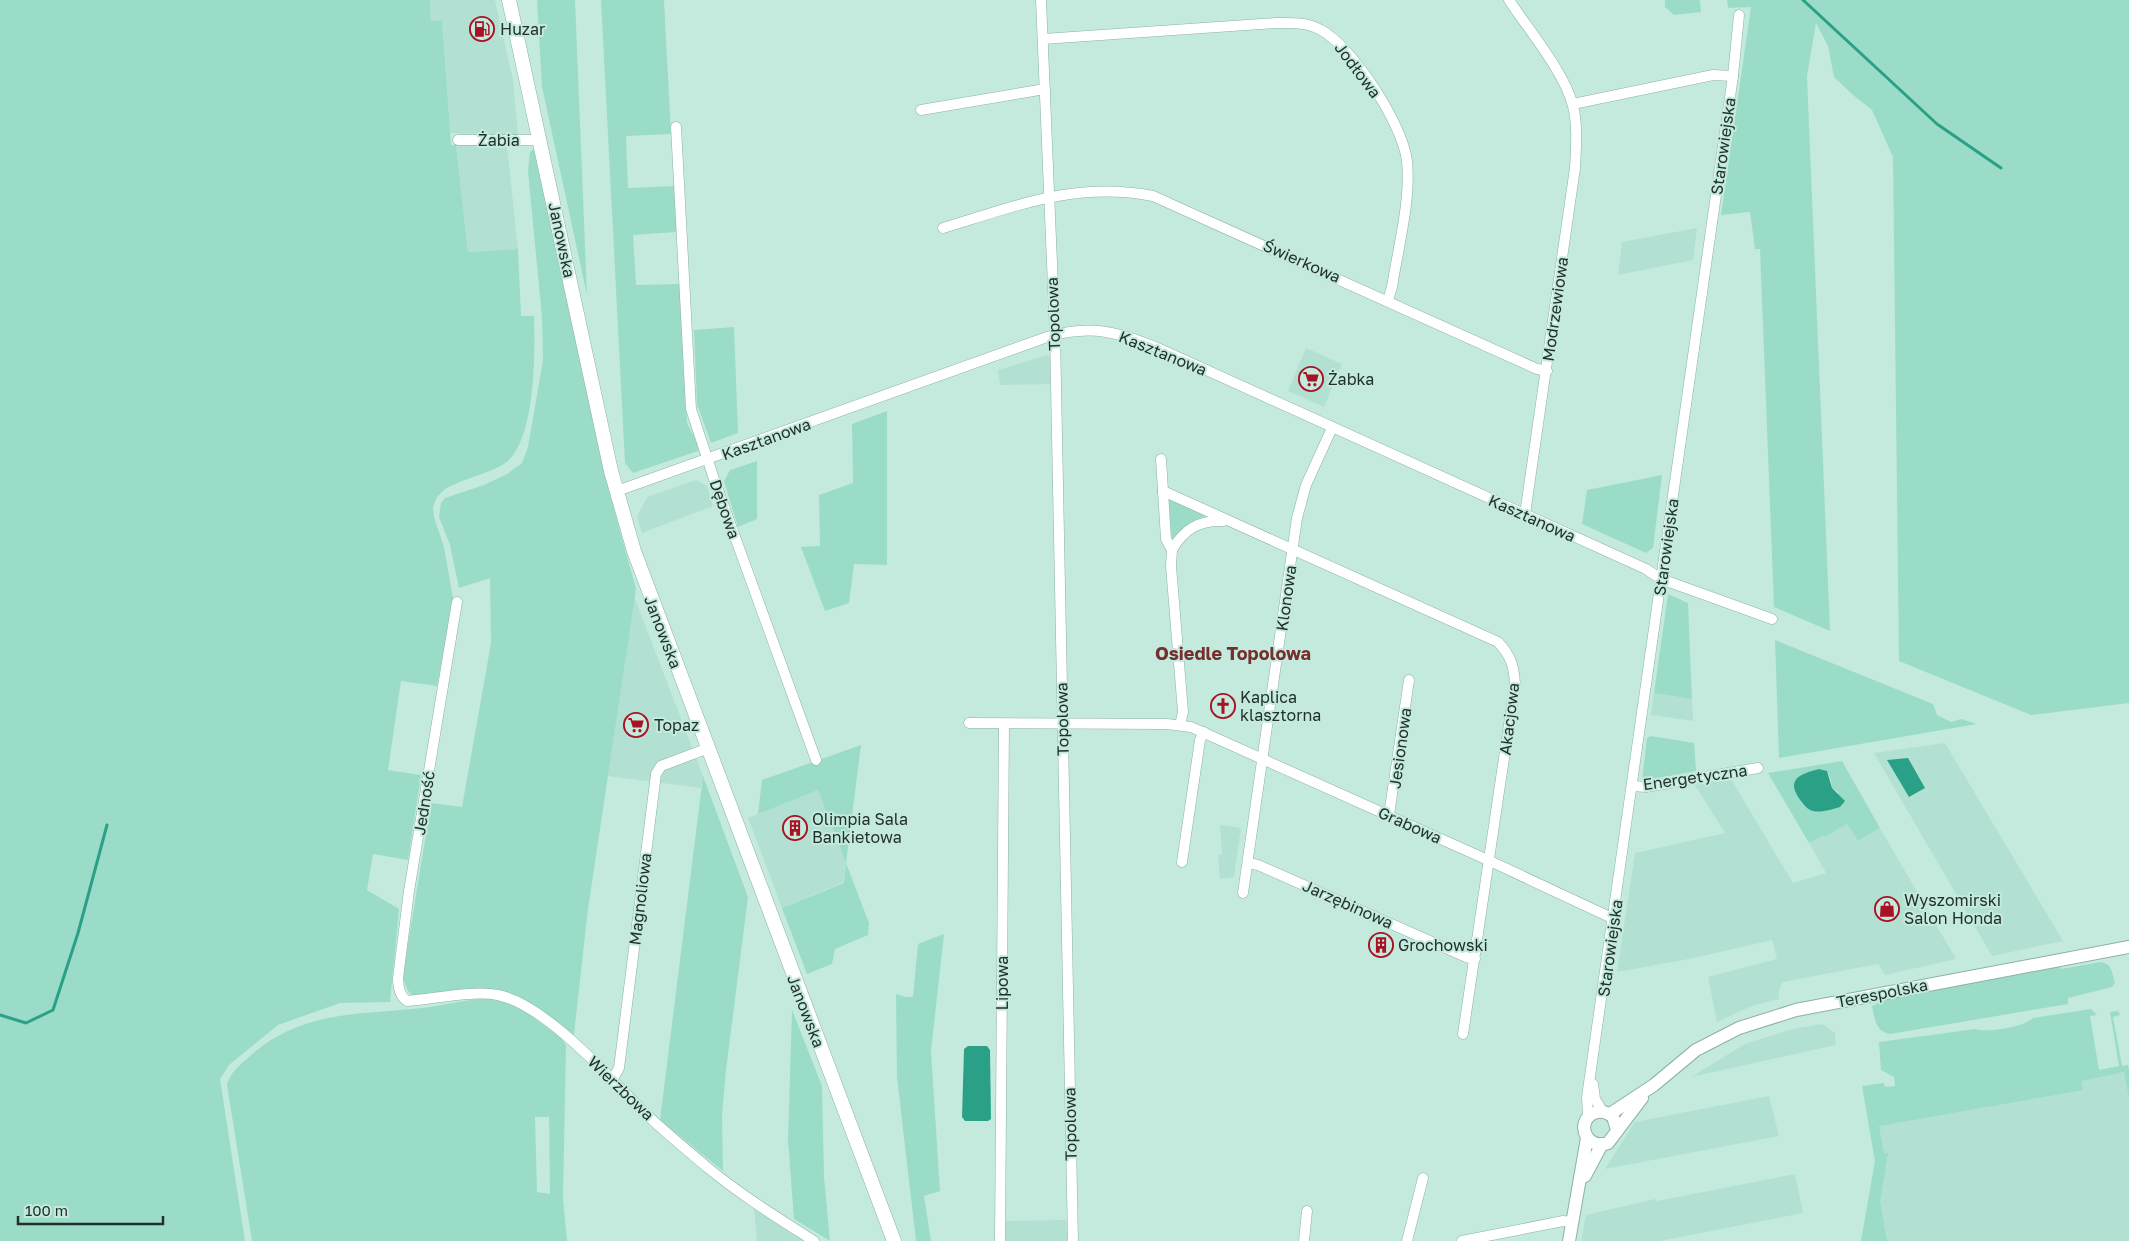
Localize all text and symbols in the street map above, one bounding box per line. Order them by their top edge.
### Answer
fuel station icon: Huzar [469,16,495,42]
place label: Huzar [500,19,545,39]
street label: Jodłowa [1331,38,1385,102]
street label: Starowiejska [1706,96,1740,196]
street label: Żabia [478,130,520,150]
street label: Janowska [544,200,580,280]
street label: Świerkowa [1260,235,1344,287]
street label: Modrzewiowa [1538,255,1572,363]
street label: Topolowa [1042,277,1064,351]
street label: Kasztanowa [1116,326,1210,380]
supermarket icon: Żabka [1298,366,1324,392]
place label: Żabka [1328,369,1374,389]
street label: Kasztanowa [719,414,813,464]
street label: Dębowa [706,477,744,541]
street label: Kasztanowa [1485,490,1579,546]
street label: Starowiejska [1649,497,1683,597]
street label: Klonowa [1271,564,1301,632]
street label: Janowska [640,593,686,671]
district label: Osiedle Topolowa [1155,642,1311,664]
street label: Topolowa [1051,682,1073,756]
street label: Akacjowa [1495,682,1523,756]
place label: Kaplica klasztorna [1240,687,1321,725]
church icon: Kaplica klasztorna [1210,693,1236,719]
street label: Jesionowa [1384,706,1416,790]
supermarket icon: Topaz [623,712,649,738]
place label: Topaz [654,715,699,735]
street label: Energetyczna [1642,760,1748,794]
street label: Jedność [409,769,439,836]
street label: Grabowa [1375,802,1445,848]
place label: Olimpia Sala Bankietowa [812,809,908,847]
building icon: Olimpia Sala Bankietowa [782,815,808,841]
street label: Magnoliowa [624,852,656,946]
street label: Jarzębinowa [1300,875,1396,933]
place label: Wyszomirski Salon Honda [1904,890,2002,928]
shop icon: Wyszomirski Salon Honda [1874,896,1900,922]
street label: Starowiejska [1593,898,1627,998]
building icon: Grochowski [1368,932,1394,958]
place label: Grochowski [1398,935,1488,955]
street label: Lipowa [992,956,1012,1010]
street label: Janowska [783,972,829,1050]
street label: Terespolska [1835,974,1929,1012]
street label: Wierzbowa [584,1051,658,1125]
street label: Topolowa [1059,1087,1081,1161]
scale bar [18,1194,162,1226]
text: 100 m [25,1201,68,1219]

